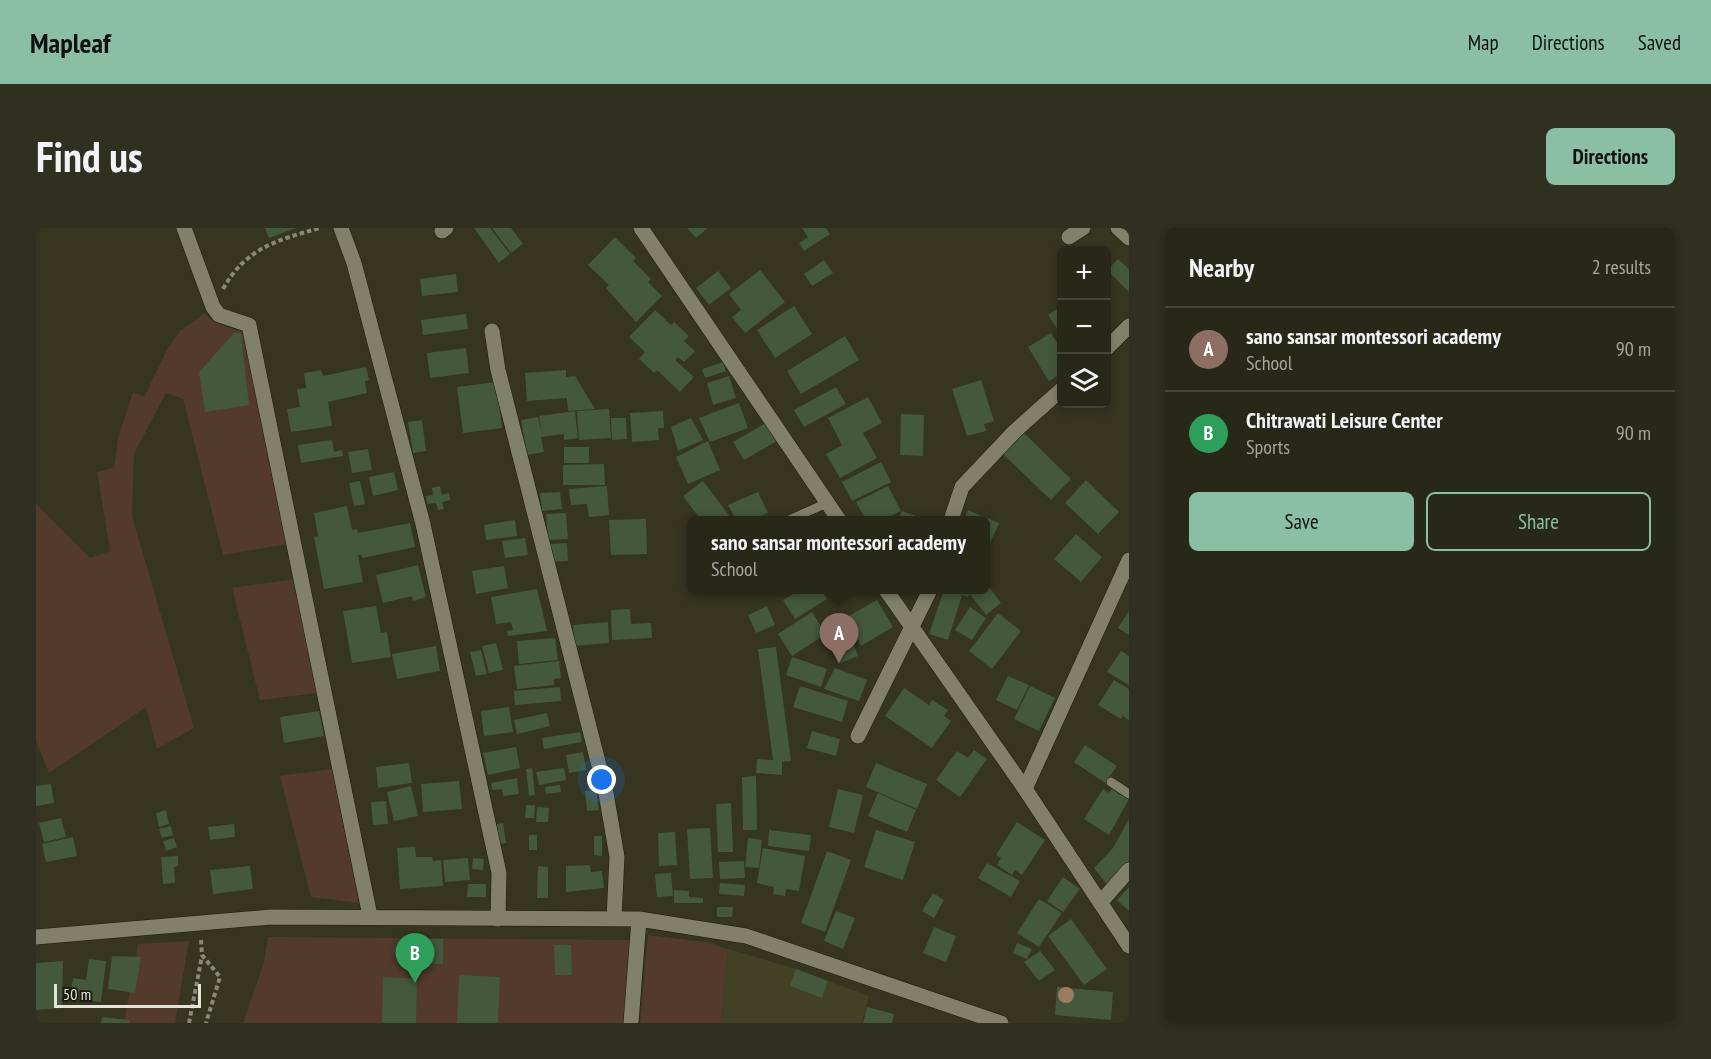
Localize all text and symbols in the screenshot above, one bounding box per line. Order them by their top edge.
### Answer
text: Mapleaf [30,24,111,61]
text: Map [1468,29,1499,56]
text: Directions [1532,29,1605,56]
text: Saved [1638,29,1681,56]
button: Directions [1546,128,1675,185]
text: Find us [36,129,143,184]
map controls [1057,246,1111,408]
button: + [1057,246,1111,300]
text: Nearby [1189,251,1254,284]
text: 2 results [1592,254,1651,280]
button: − [1057,300,1111,354]
text: sano sansar montessori academy [1246,322,1501,350]
text: A [1203,336,1214,362]
text: 90 m [1616,336,1651,362]
text: School [1246,350,1292,376]
button: layers [1057,354,1111,408]
text: Chitrawati Leisure Center [1246,406,1443,434]
text: B [1204,420,1213,446]
text: 90 m [1616,420,1651,446]
text: Sports [1246,434,1290,460]
button: Save [1189,492,1414,551]
button: Share [1426,492,1651,551]
popup [687,516,990,594]
text: sano sansar montessori academy [711,528,966,556]
text: School [711,556,757,582]
pin: A [820,614,858,663]
your location [587,765,616,794]
pin: B [396,934,434,983]
scale bar [54,981,201,1008]
text: 50 m [63,984,91,1004]

